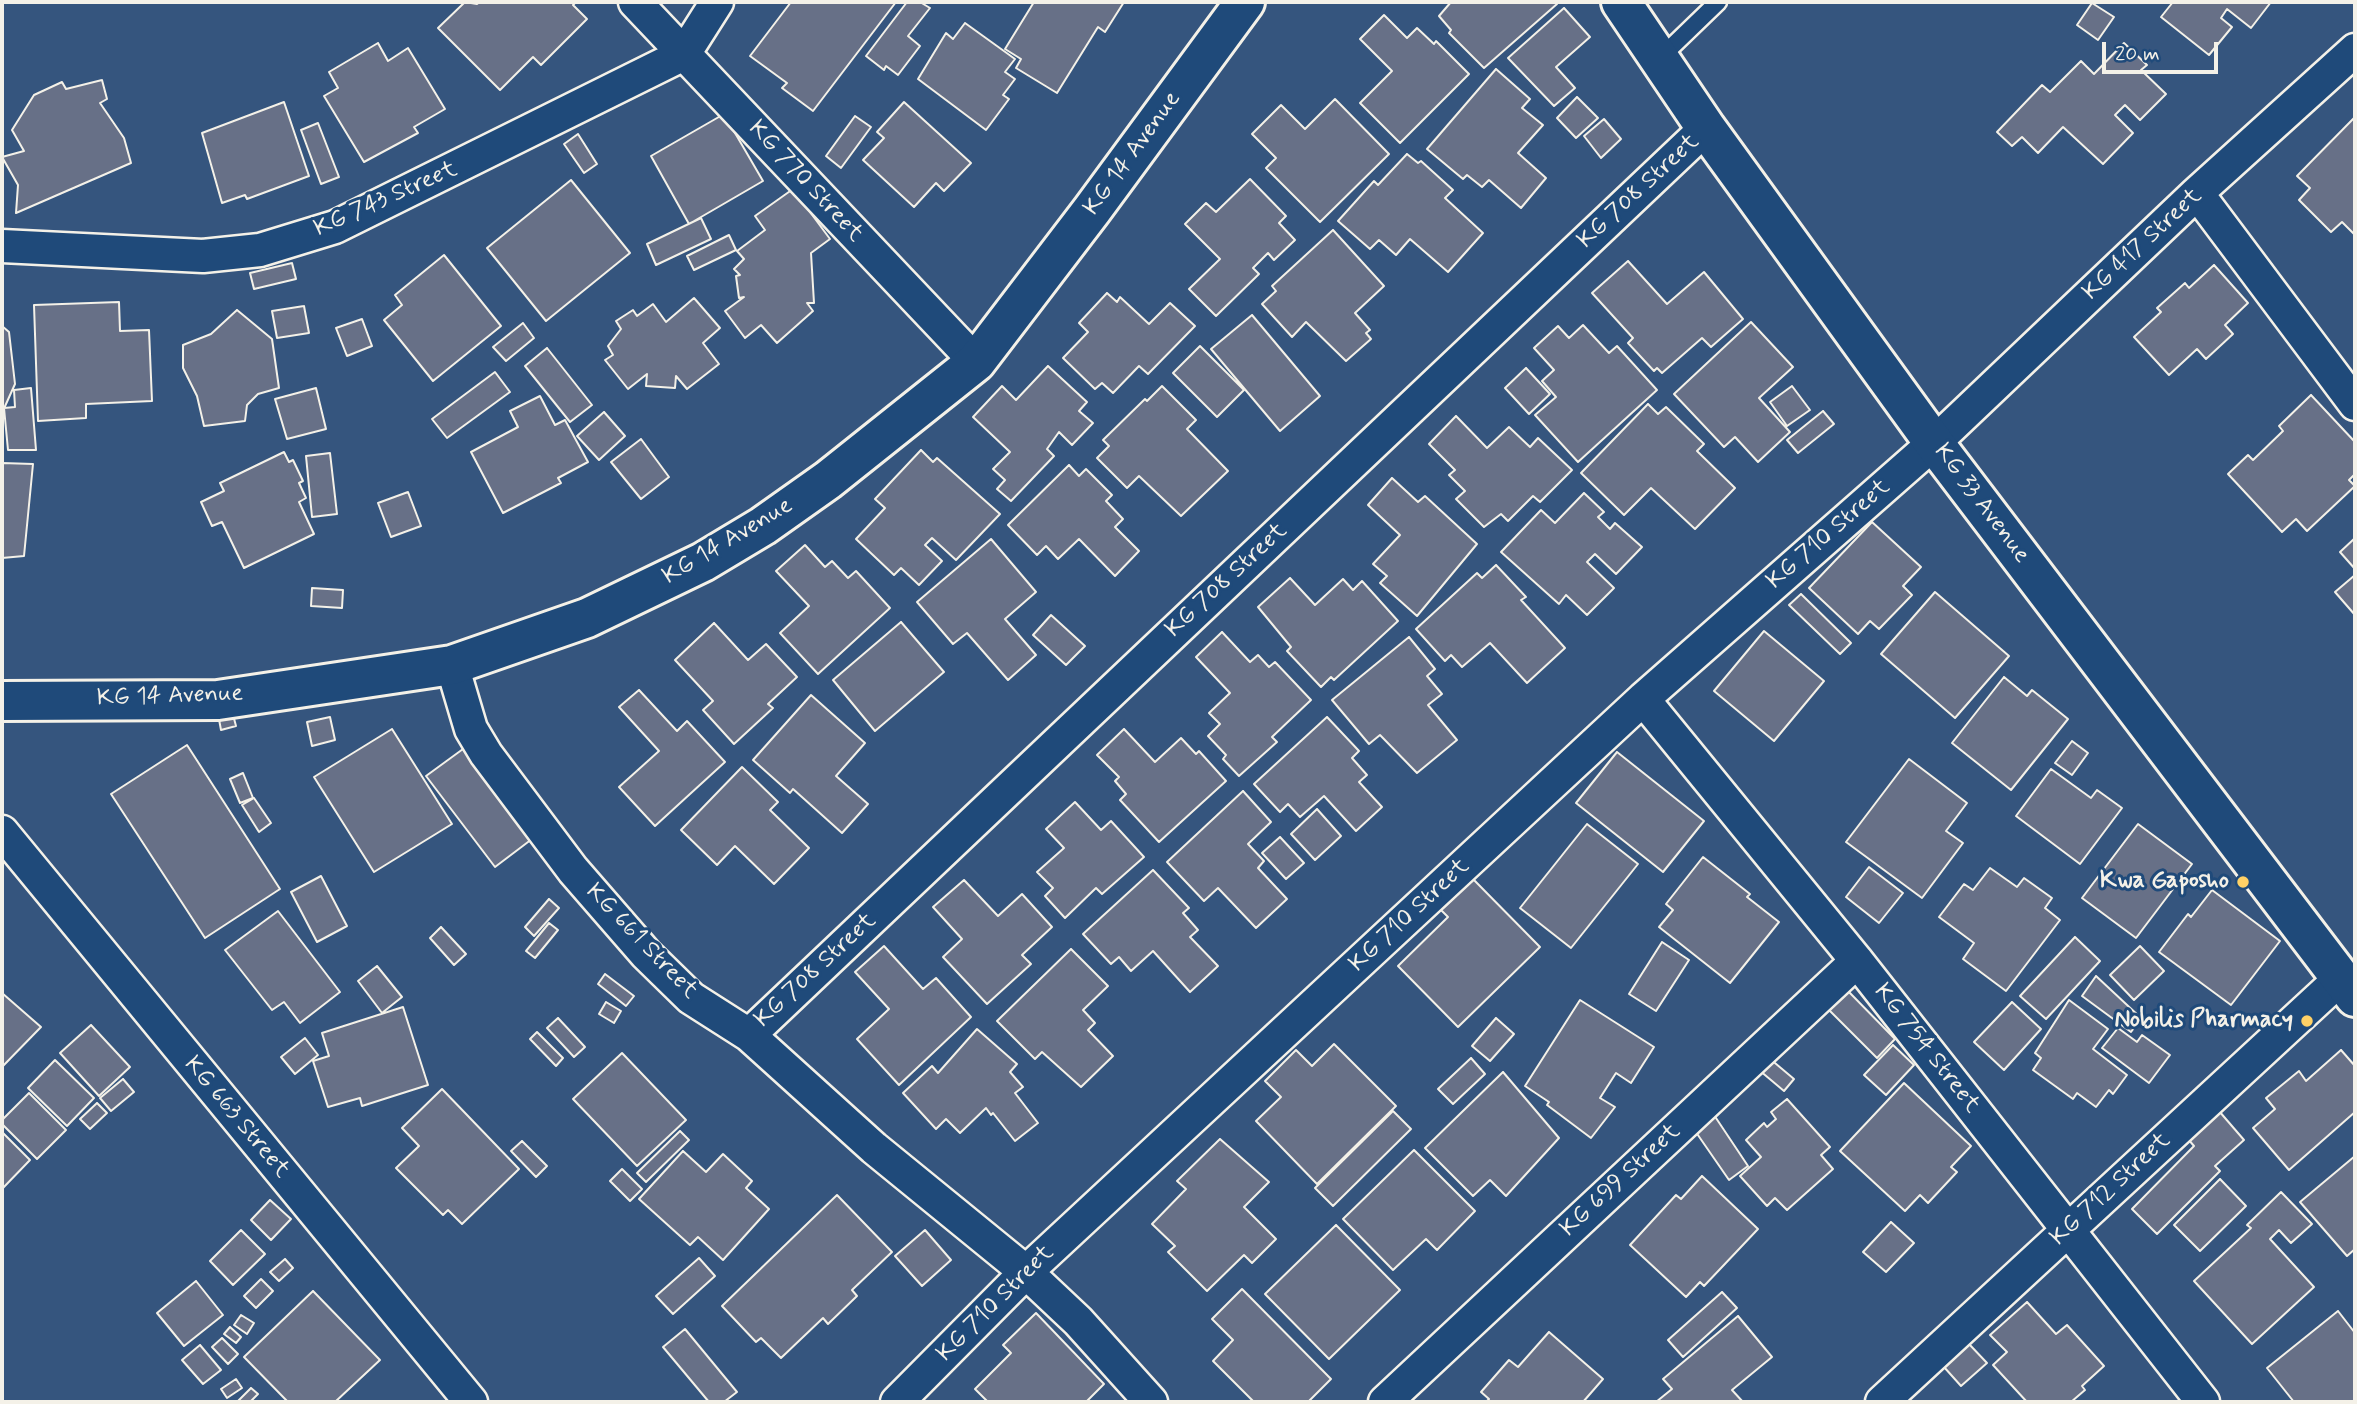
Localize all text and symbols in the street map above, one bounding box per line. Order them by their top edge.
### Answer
scale bar [2105,28,2220,72]
text: 20 m [2115,40,2160,68]
street label: KG 14 Avenue [1078,86,1188,222]
street label: KG 770 Street [741,115,869,249]
street label: KG 708 Street [1572,128,1706,256]
street label: KG 743 Street [310,156,462,244]
street label: KG 417 Street [2078,183,2208,307]
street label: KG 33 Avenue [1927,439,2035,569]
street label: KG 710 Street [1762,474,1896,596]
street label: KG 14 Avenue [658,492,798,592]
street label: KG 708 Street [1160,517,1294,645]
street label: KG 14 Avenue [96,680,244,714]
street label: KG 710 Street [1344,853,1476,979]
place label: Kwa Gaposho [2100,868,2229,896]
marker: Kwa Gaposho [2235,874,2251,890]
street label: KG 661 Street [579,878,703,1006]
street label: KG 708 Street [749,907,883,1035]
street label: KG 754 Street [1867,979,1985,1119]
place label: Nobilis Pharmacy [2115,1007,2293,1035]
marker: Nobilis Pharmacy [2299,1013,2315,1029]
street label: KG 663 Street [177,1051,295,1185]
street label: KG 699 Street [1555,1118,1687,1244]
street label: KG 712 Street [2045,1127,2177,1253]
street label: KG 710 Street [931,1239,1061,1369]

